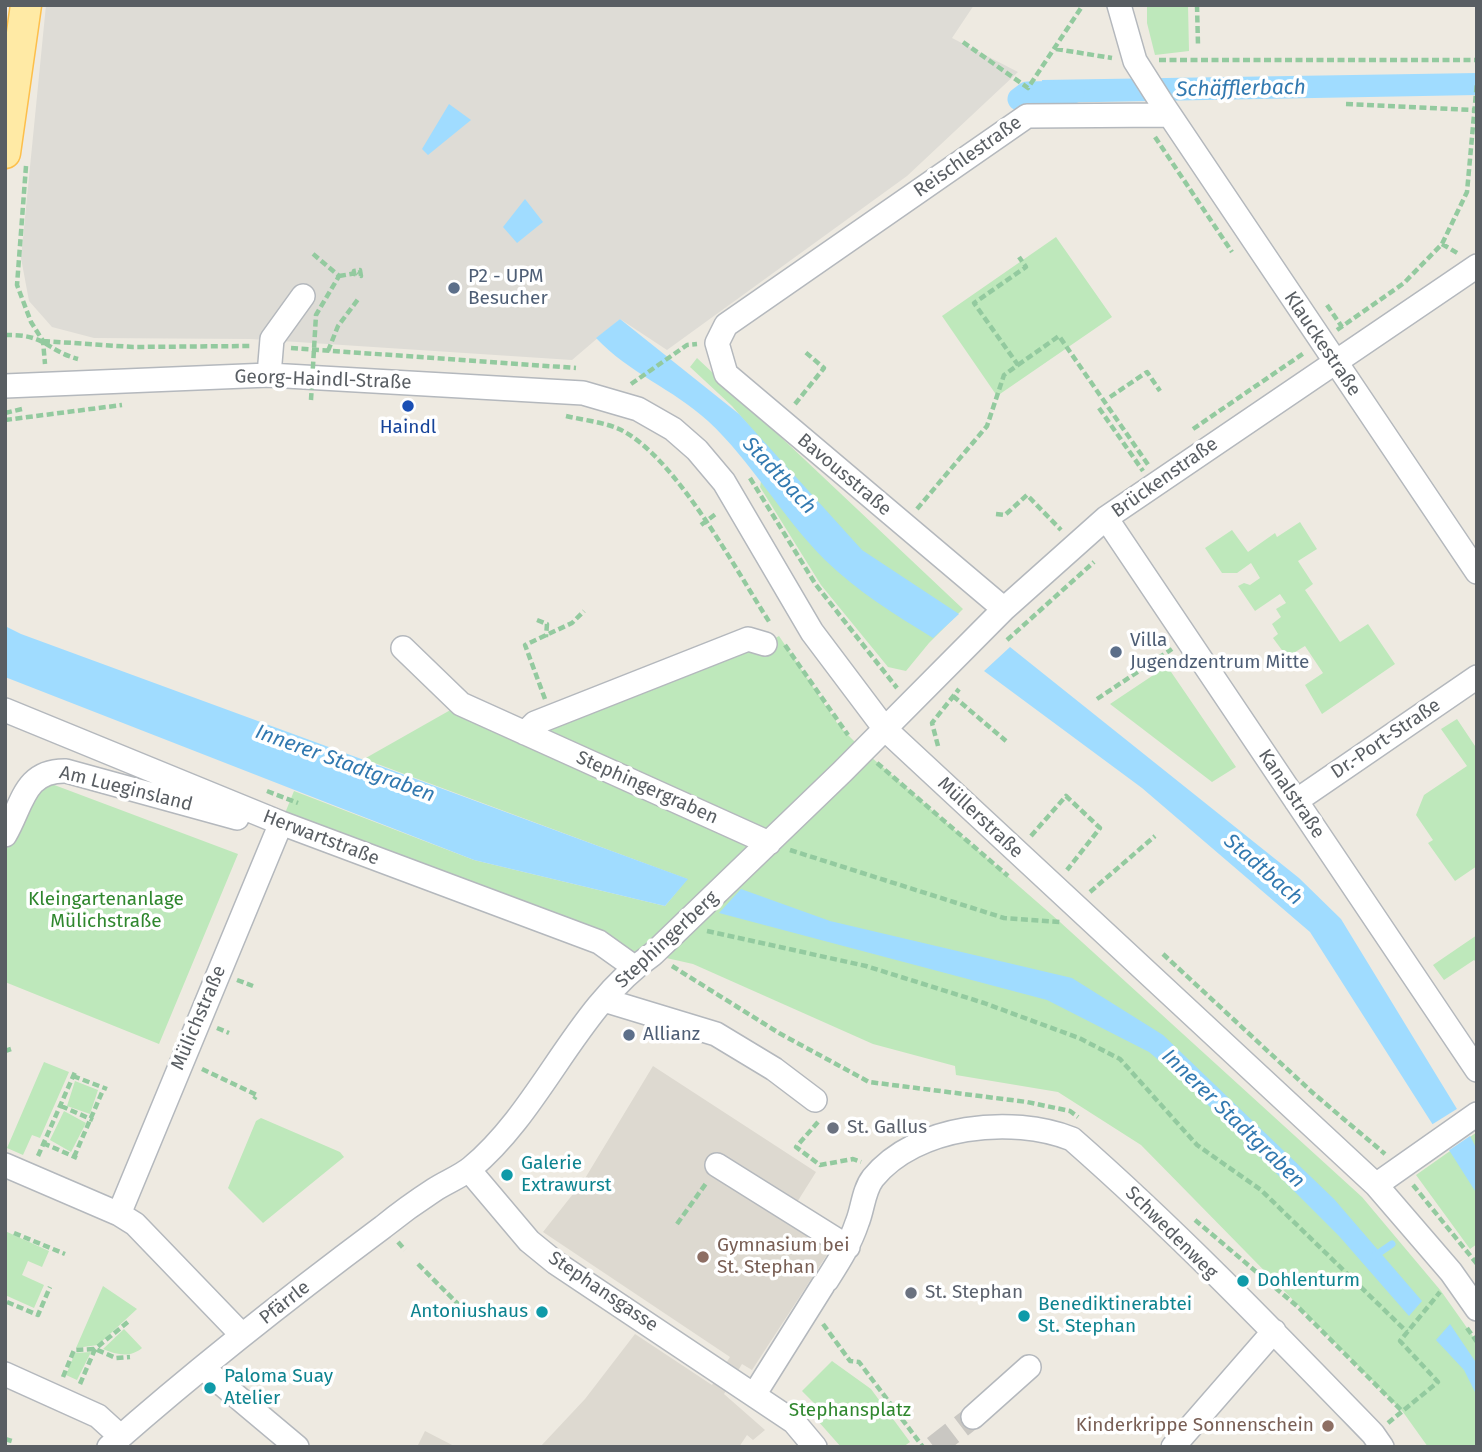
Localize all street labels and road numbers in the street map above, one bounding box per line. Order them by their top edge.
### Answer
street label: Reischlestraße [910,111,1026,203]
street label: Klauckestraße [1279,287,1365,401]
street label: Georg-Haindl-Straße [234,366,412,394]
street label: Bavousstraße [792,429,896,521]
street label: Brückenstraße [1107,433,1223,523]
street label: Dr.-Port-Straße [1327,694,1445,784]
street label: Kanalstraße [1253,745,1329,843]
street label: Stephingergraben [573,747,721,829]
street label: Am Lueginsland [57,761,195,817]
street label: Müllerstraße [932,773,1028,863]
street label: Herwartstraße [260,805,382,871]
street label: Stephingerberg [611,887,723,993]
street label: Mülichstraße [167,962,231,1074]
street label: Schwedenweg [1120,1182,1222,1284]
street label: Stephansgasse [544,1247,662,1337]
street label: Pfärrle [255,1276,315,1330]

